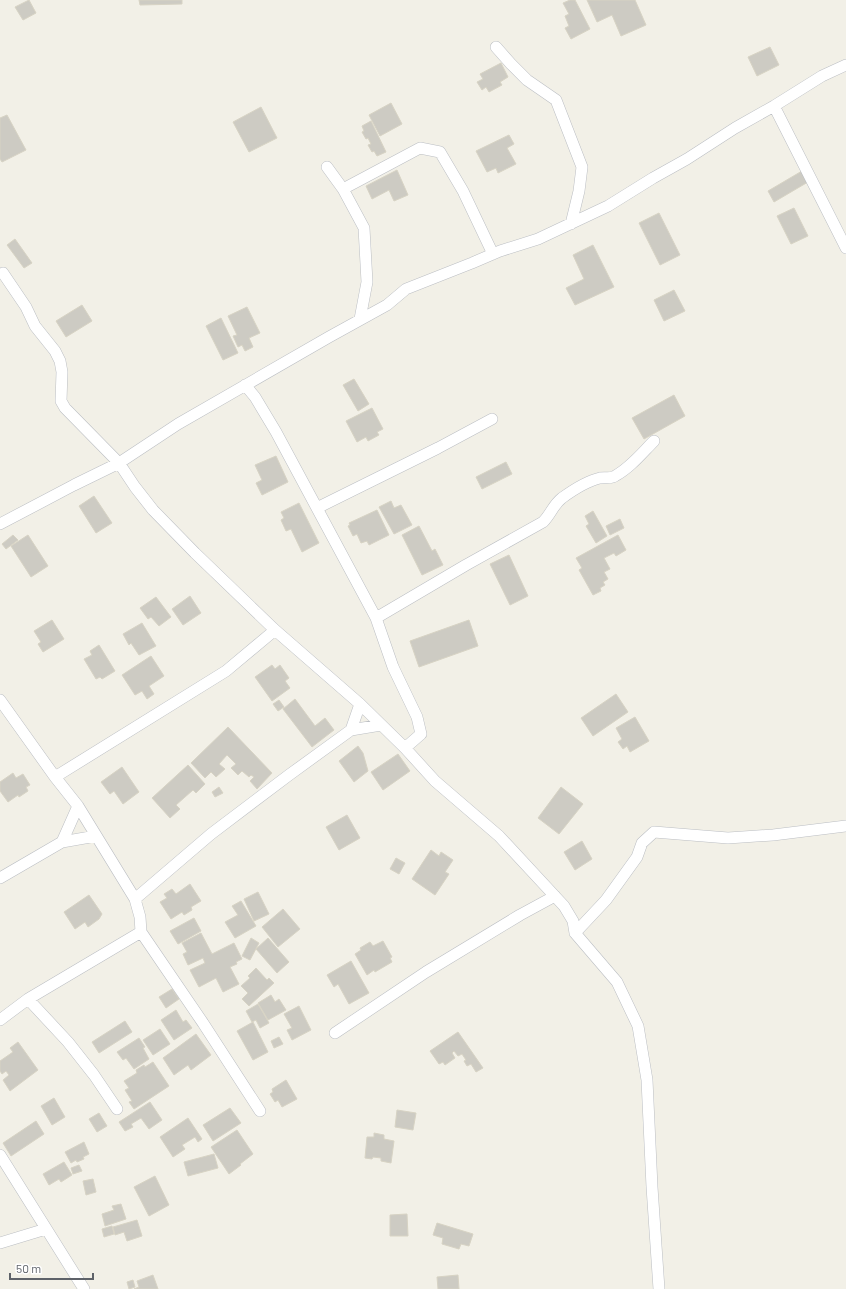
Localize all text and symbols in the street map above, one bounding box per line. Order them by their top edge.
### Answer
scale bar [10,1255,93,1281]
text: 50 m [16,1261,41,1275]

